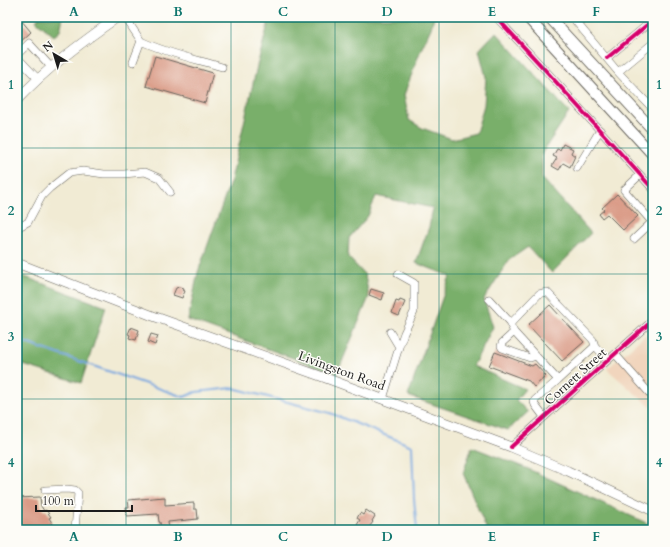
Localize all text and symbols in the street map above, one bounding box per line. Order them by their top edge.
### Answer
text: A [69,3,79,21]
text: B [173,3,183,21]
text: C [278,3,288,21]
text: D [381,3,393,21]
text: E [488,3,496,21]
text: F [592,3,600,21]
north arrow [34,34,74,74]
text: N [40,37,57,55]
text: 1 [8,76,14,94]
text: 1 [656,76,662,94]
text: 2 [8,202,15,220]
text: 2 [656,202,663,220]
text: 3 [8,328,15,346]
text: 3 [656,328,663,346]
street label: Cornett Street [541,344,611,410]
street label: Livingston Road [296,347,388,395]
text: 4 [8,454,15,472]
text: 4 [656,454,663,472]
scale bar [36,487,132,513]
text: 100 m [42,493,75,509]
text: A [69,528,79,546]
text: B [173,528,183,546]
text: C [278,528,288,546]
text: D [381,528,393,546]
text: E [488,528,496,546]
text: F [592,528,600,546]

